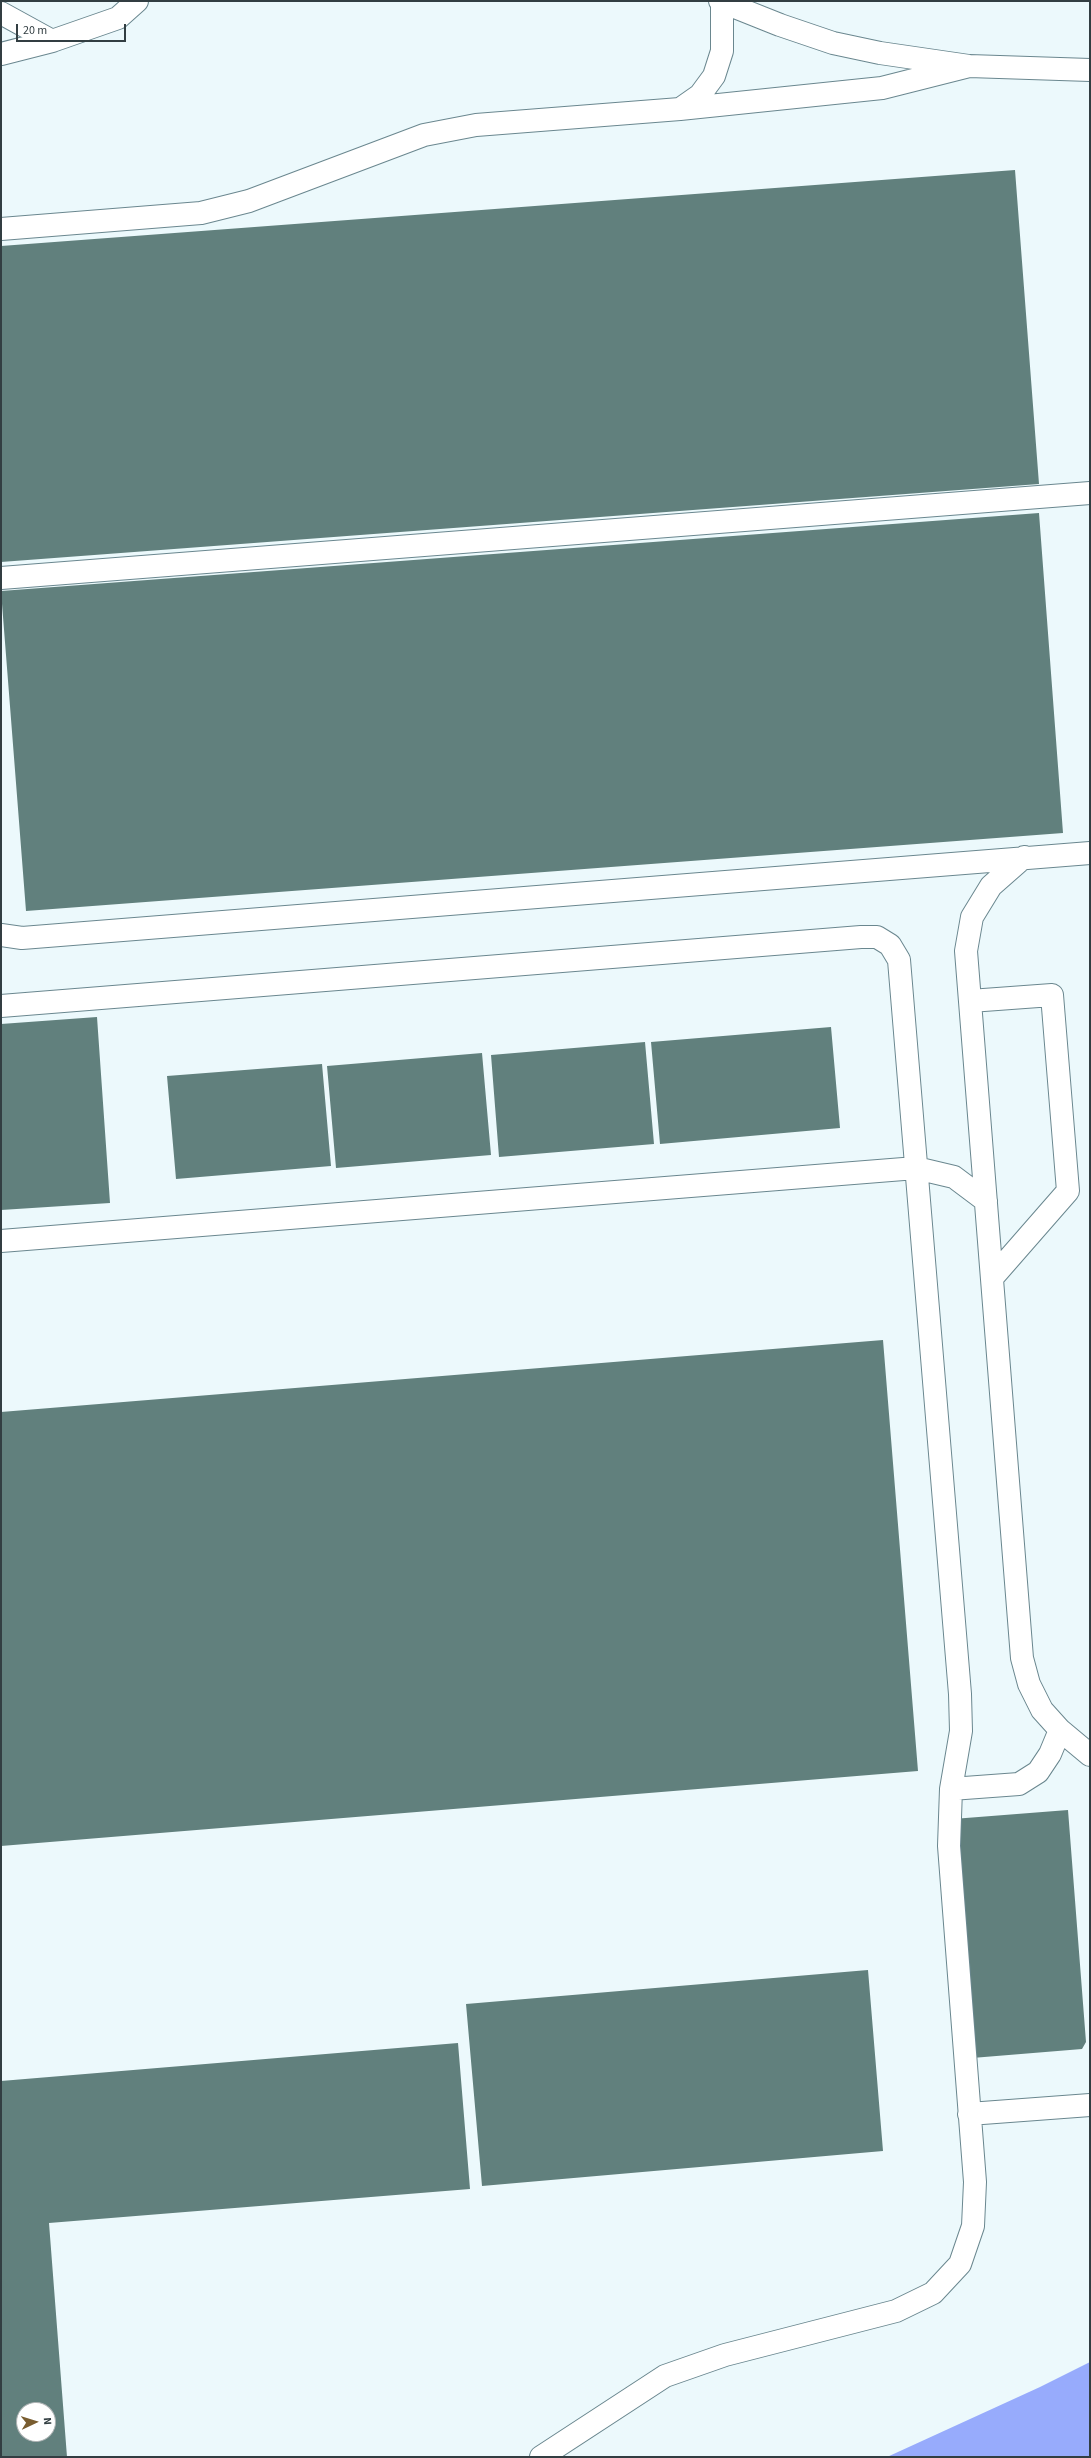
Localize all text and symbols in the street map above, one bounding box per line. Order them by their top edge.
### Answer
scale bar [18,16,128,42]
text: 20 m [23,22,47,39]
north arrow [16,2402,56,2442]
text: N [40,2417,55,2425]

